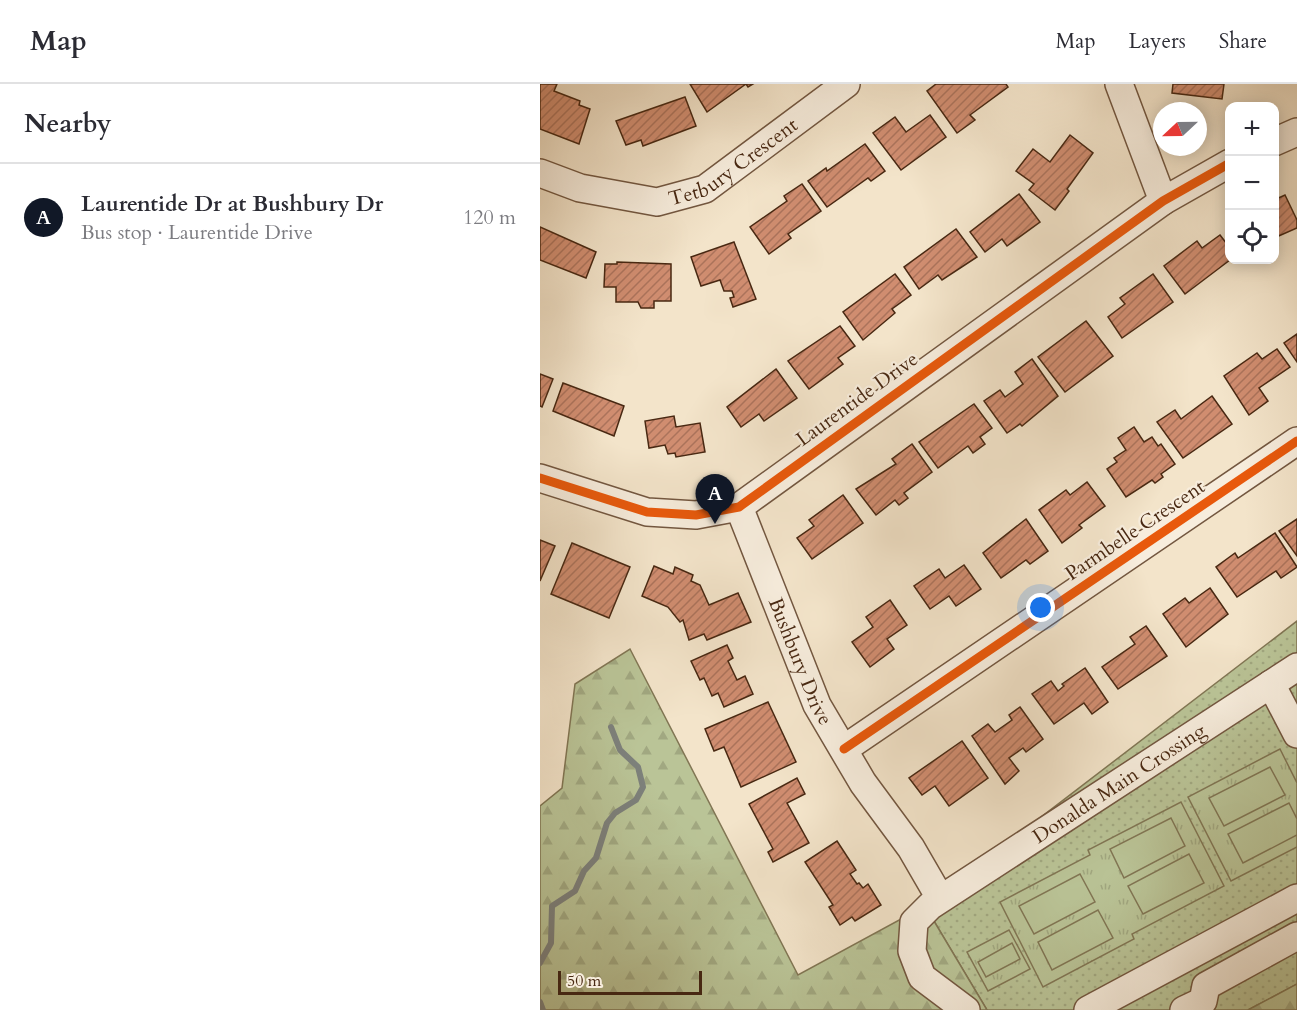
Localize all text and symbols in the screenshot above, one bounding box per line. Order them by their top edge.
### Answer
text: Map [30,22,87,60]
text: Map [1056,27,1096,56]
text: Layers [1129,27,1186,56]
text: Share [1219,27,1267,56]
north arrow [1153,102,1207,156]
map controls [1225,102,1279,264]
button: + [1225,102,1279,156]
text: Nearby [24,106,112,141]
street label: Tetbury Crescent [665,111,803,212]
button: − [1225,156,1279,210]
text: Laurentide Dr at Bushbury Dr [81,189,383,219]
text: A [36,204,51,231]
text: 120 m [463,204,516,231]
button: locate [1225,210,1279,264]
text: Bus stop · Laurentide Drive [81,219,313,246]
street label: Laurentide Drive [790,346,924,452]
street label: Parmbelle Crescent [1060,473,1211,587]
pin: A [696,474,735,524]
street label: Bushbury Drive [762,593,839,730]
your location [1026,593,1055,622]
street label: Donalda Main Crossing [1027,716,1211,849]
scale bar [558,968,702,996]
text: 50 m [567,970,601,992]

